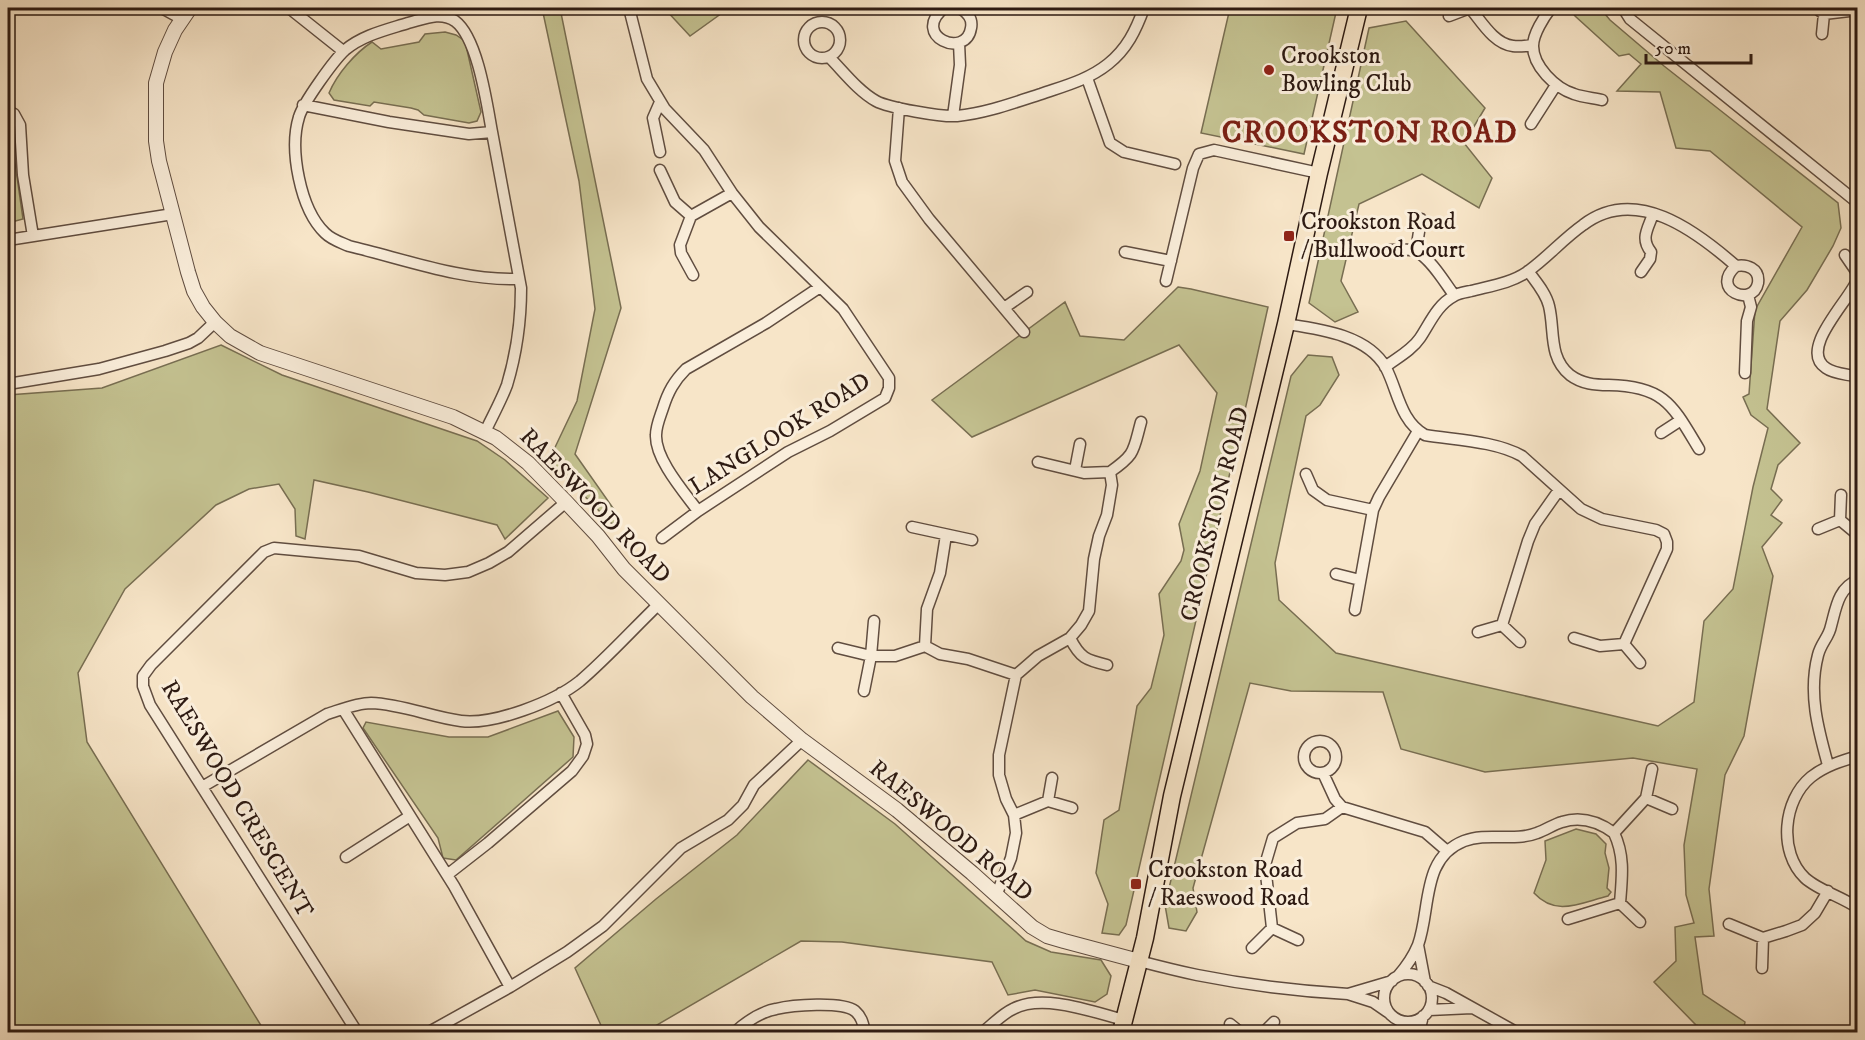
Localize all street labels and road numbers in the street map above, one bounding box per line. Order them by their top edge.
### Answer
street label: LANGLOOK ROAD [684,366,876,502]
street label: CROOKSTON ROAD [1174,404,1256,624]
street label: RAESWOOD ROAD [513,422,677,590]
street label: RAESWOOD CRESCENT [154,675,320,923]
street label: RAESWOOD ROAD [863,754,1039,908]

